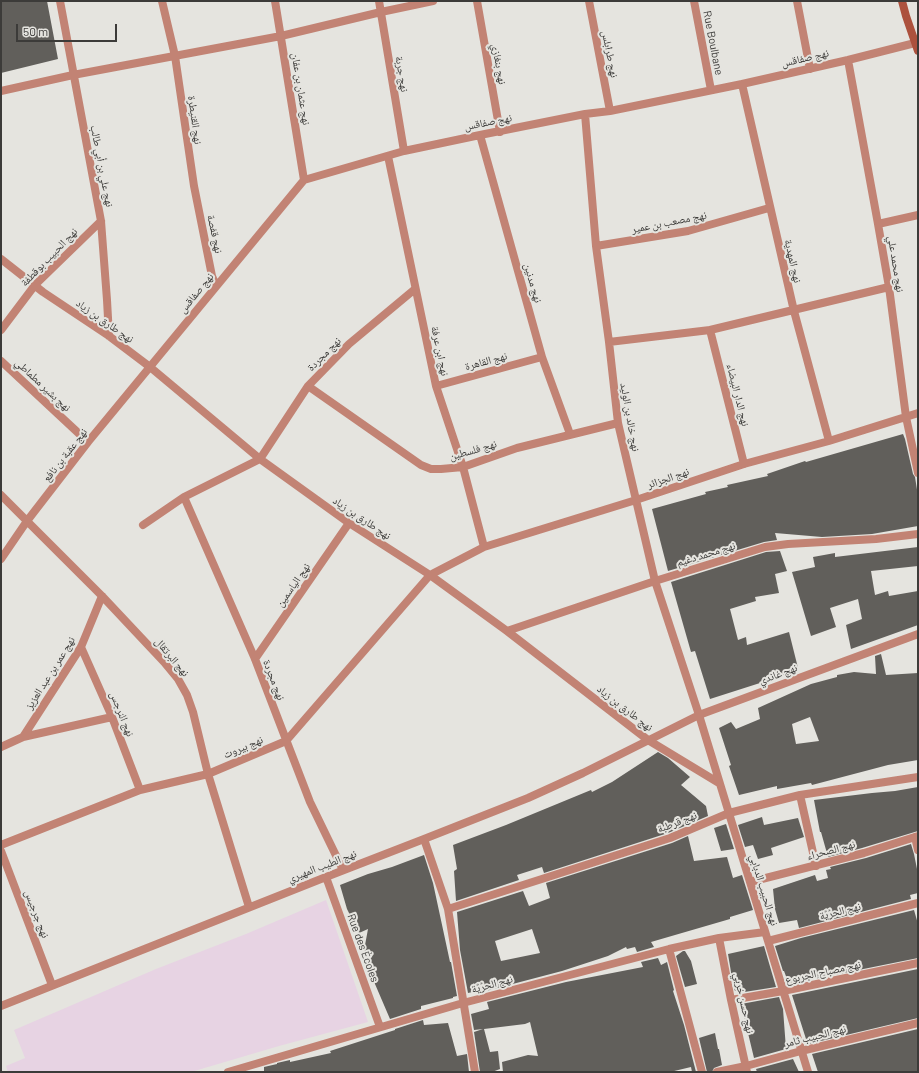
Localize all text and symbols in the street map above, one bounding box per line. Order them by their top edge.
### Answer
street label: Rue Boulbane [700,10,726,76]
scale bar [18,16,119,42]
text: 50 m [23,24,48,38]
street label: نهج طرابلس [599,29,621,79]
street label: نهج بنغازي [489,42,509,86]
street label: نهج صفاقس [780,46,830,70]
street label: نهج عثمان بن عفان [289,52,313,126]
street label: نهج جربة [393,55,411,93]
street label: نهج القنيطرة [185,95,205,145]
street label: نهج صفاقس [463,111,513,133]
street label: نهج علي بن أبي طالب [88,124,116,208]
street label: نهج مصعب بن عمير [630,208,708,236]
street label: نهج قفصة [204,213,226,255]
street label: نهج الحبيب بوقطفة [18,225,80,289]
street label: نهج محمد علي [885,235,907,293]
street label: نهج المهدية [782,238,804,284]
street label: نهج مدنين [521,262,545,304]
street label: نهج صفاقس [176,270,216,316]
street label: نهج طارق بن زياد [74,296,136,346]
street label: نهج ابن عرفة [428,325,452,377]
street label: نهج مجردة [304,334,344,374]
street label: نهج القاهرة [463,349,509,373]
street label: نهج بشير مطماطي [12,356,74,414]
street label: نهج الدار البيضاء [724,362,752,428]
street label: نهج خالد بن الوليد [617,382,643,452]
street label: نهج عقبة بن نافع [40,426,90,484]
street label: نهج فلسطين [448,437,498,463]
street label: نهج الجزائر [645,465,691,491]
street label: نهج طارق بن زياد [330,494,394,542]
street label: نهج محمد دغيم [675,539,737,569]
street label: نهج الياسمين [273,560,313,610]
street label: نهج عمر بن عبد العزيز [22,634,78,712]
street label: نهج البرتقال [152,635,192,679]
street label: نهج مجردة [260,658,288,702]
street label: نهج غاندي [757,661,799,687]
street label: نهج طارق بن زياد [594,682,656,734]
street label: نهج النرجس [107,689,137,739]
street label: نهج بيروت [221,733,265,761]
street label: نهج قرطبة [655,808,699,836]
street label: نهج الصحراء [805,837,857,863]
street label: نهج الطيب المهيري [286,847,358,885]
street label: نهج الحبيب الدبابي [747,853,781,927]
street label: نهج جرجيس [22,888,52,940]
street label: نهج الحرّيّة [818,899,862,923]
street label: Rue des Écoles [345,912,381,984]
street label: نهج مصباح الجربوع [784,958,862,986]
street label: نهج حسن خربي [731,971,757,1035]
street label: نهج الحرّيّة [470,972,514,996]
street label: نهج الحبيب ثامر [783,1022,847,1050]

